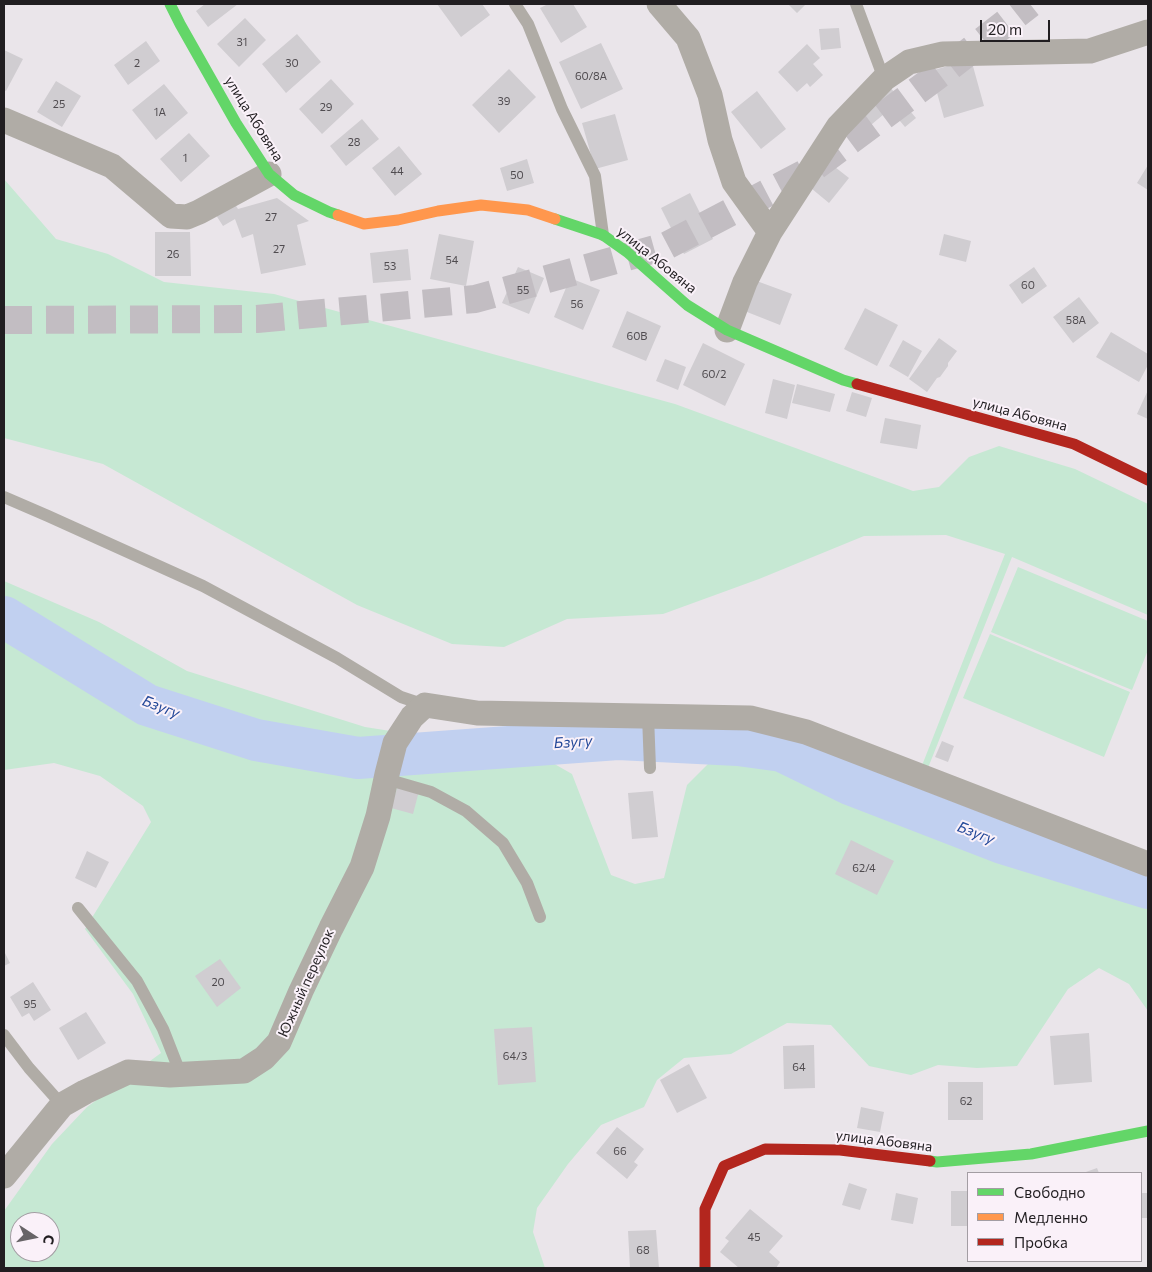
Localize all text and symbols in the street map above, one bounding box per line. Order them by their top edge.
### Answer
scale bar [982,10,1052,42]
text: 20 m [988,20,1022,38]
house number: 31 [237,35,247,49]
house number: 2 [134,56,140,70]
house number: 30 [285,56,299,70]
house number: 60/8А [575,69,607,83]
street label: улица Абовяна [221,73,287,165]
house number: 39 [498,94,510,108]
house number: 25 [53,97,65,111]
house number: 29 [320,100,332,114]
house number: 1А [154,105,166,119]
house number: 28 [348,135,360,149]
house number: 1 [183,151,187,165]
house number: 44 [390,164,404,178]
house number: 50 [510,168,524,182]
house number: 27 [265,210,277,224]
street label: улица Абовяна [614,223,700,297]
house number: 27 [273,242,285,256]
house number: 26 [167,247,179,261]
house number: 54 [446,253,458,267]
house number: 53 [384,259,396,273]
house number: 60 [1021,278,1035,292]
house number: 55 [517,283,529,297]
house number: 56 [571,297,583,311]
house number: 58А [1066,313,1086,327]
house number: 60В [627,329,647,343]
house number: 60/2 [702,367,726,381]
street label: улица Абовяна [971,393,1069,435]
water label: Бзугу [140,692,182,722]
water label: Бзугу [553,732,593,752]
water label: Бзугу [955,818,997,848]
house number: 62/4 [852,861,876,875]
street label: Южный переулок [275,926,337,1040]
house number: 20 [211,975,225,989]
house number: 95 [24,997,36,1011]
house number: 64/3 [503,1049,527,1063]
house number: 64 [792,1060,806,1074]
house number: 62 [960,1094,972,1108]
street label: улица Абовяна [835,1127,933,1155]
house number: 66 [613,1144,627,1158]
legend [967,1172,1142,1262]
text: Свободно [1014,1183,1085,1201]
text: Медленно [1014,1208,1088,1226]
north arrow [10,1212,60,1262]
house number: 45 [748,1230,760,1244]
text: С [40,1233,58,1246]
text: Пробка [1014,1233,1068,1251]
house number: 68 [636,1243,650,1257]

